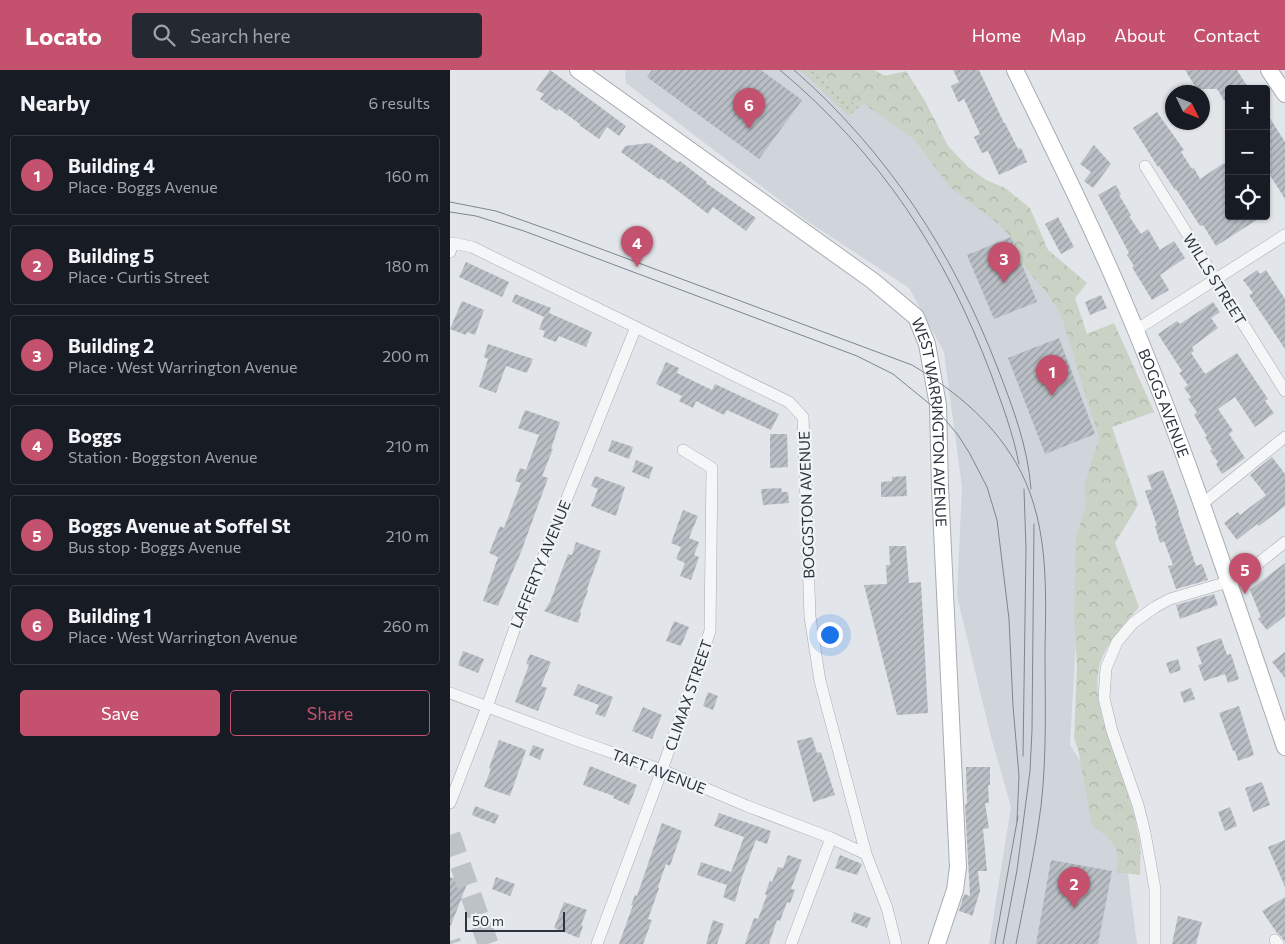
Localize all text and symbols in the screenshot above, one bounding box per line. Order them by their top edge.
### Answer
search box [132,13,482,58]
text: Locato [25,21,102,50]
icon: search [150,21,178,49]
text: Search here [190,24,290,47]
text: Home [972,24,1021,46]
text: Map [1049,24,1086,46]
text: About [1114,24,1166,46]
text: Contact [1194,24,1260,46]
north arrow [1165,85,1210,130]
map controls [1225,85,1270,220]
button: + [1225,85,1270,130]
pin: 6 [733,88,765,129]
text: Nearby [20,90,90,115]
text: 6 results [369,93,430,112]
button: − [1225,130,1270,175]
text: Building 4 [68,154,155,177]
text: 1 [33,166,41,185]
text: 160 m [385,166,429,185]
button: locate [1225,175,1270,220]
text: Place · Boggs Avenue [68,177,218,196]
pin: 4 [621,226,653,267]
street label: WILLS STREET [1180,230,1250,328]
pin: 3 [988,242,1020,283]
text: Building 5 [68,244,154,267]
text: 2 [32,256,42,275]
text: 180 m [385,256,429,275]
text: Place · Curtis Street [68,267,209,286]
street label: WEST WARRINGTON AVENUE [908,315,951,527]
text: Building 2 [68,334,154,357]
text: 3 [32,346,42,365]
text: 200 m [382,346,429,365]
street label: BOGGS AVENUE [1135,346,1193,460]
pin: 1 [1036,355,1068,396]
text: Place · West Warrington Avenue [68,357,297,376]
text: Boggs [68,424,122,447]
street label: BOGGSTON AVENUE [794,431,818,579]
text: 4 [32,436,42,455]
text: 210 m [386,436,429,455]
text: Station · Boggston Avenue [68,447,258,466]
street label: LAFFERTY AVENUE [506,497,574,631]
text: Boggs Avenue at Soffel St [68,514,291,537]
text: 5 [32,526,42,545]
text: 210 m [386,526,429,545]
text: Bus stop · Boggs Avenue [68,537,241,556]
pin: 5 [1229,553,1261,594]
text: Building 1 [68,604,152,627]
text: 6 [32,616,42,635]
text: 260 m [383,616,429,635]
your location [817,622,843,648]
text: Place · West Warrington Avenue [68,627,297,646]
street label: CLIMAX STREET [661,637,716,753]
button: Save [20,690,220,736]
button: Share [230,690,430,736]
street label: TAFT AVENUE [609,745,709,797]
pin: 2 [1058,867,1090,908]
scale bar [465,909,565,932]
text: 50 m [472,912,504,929]

